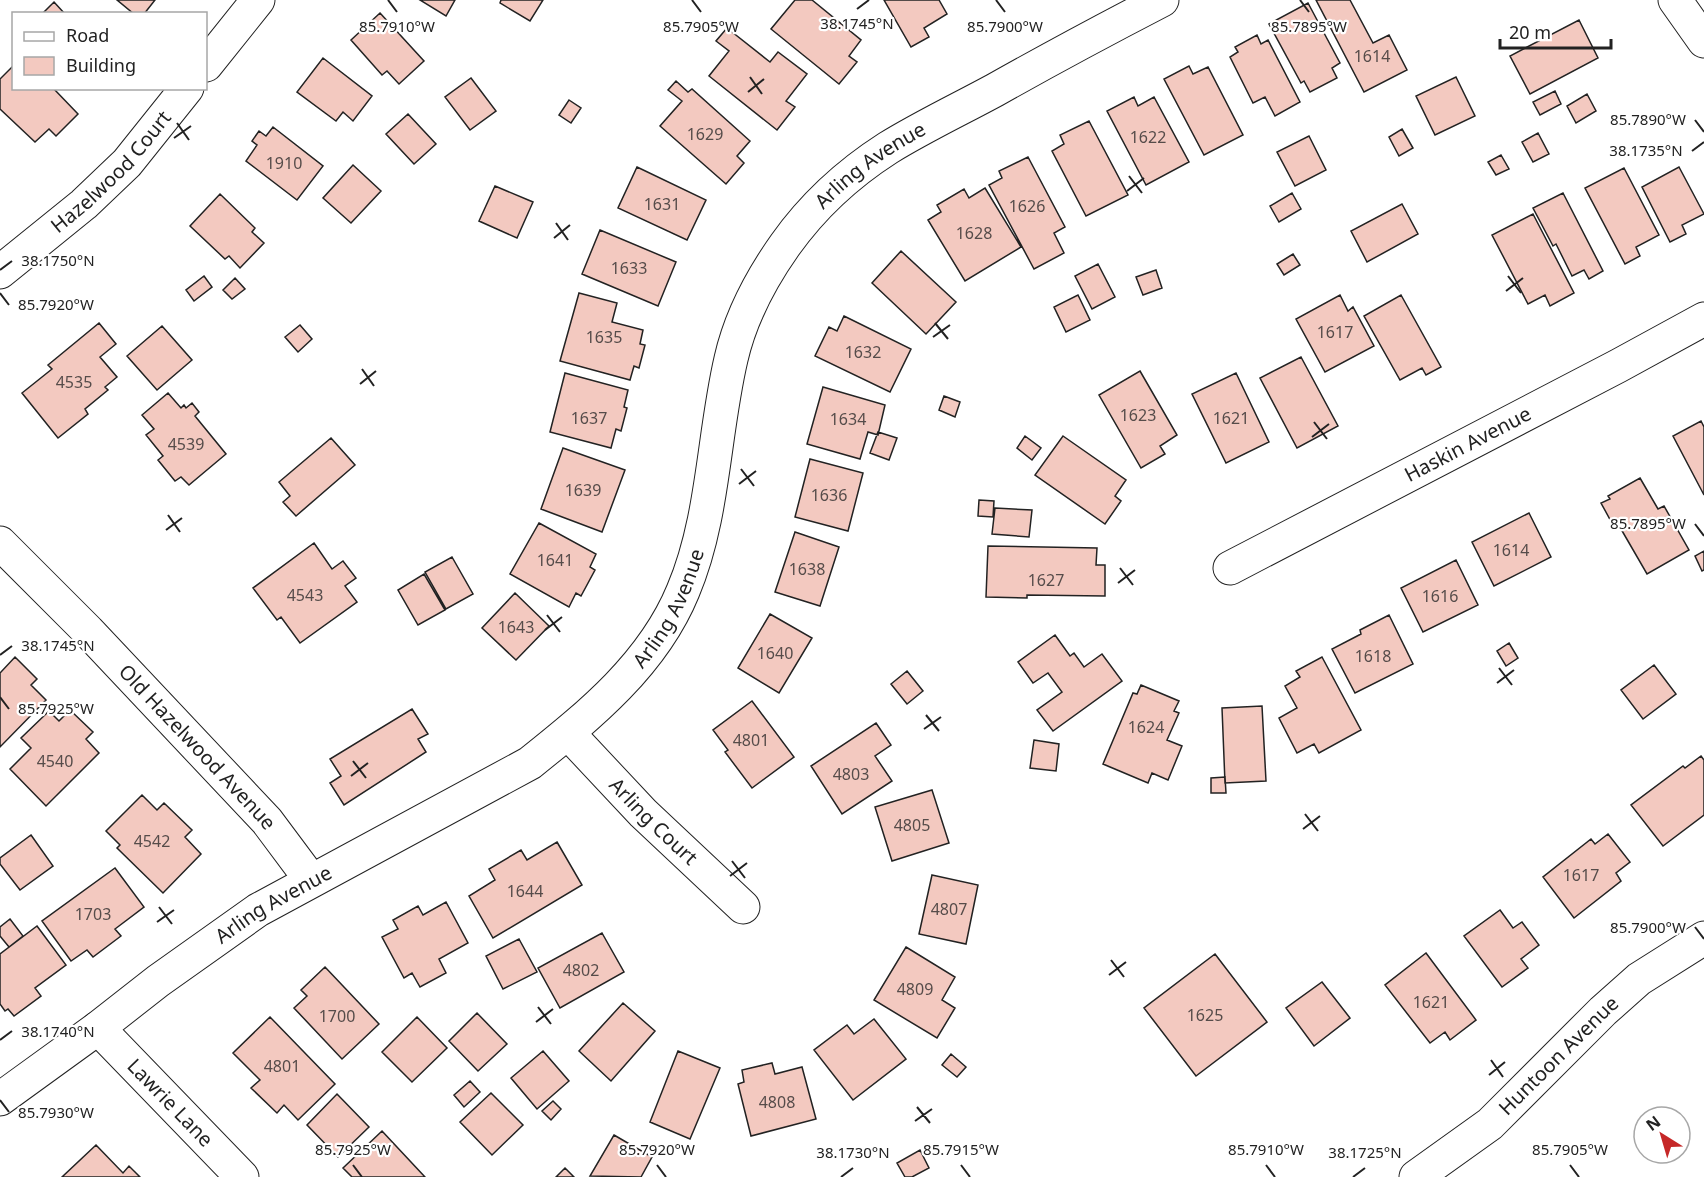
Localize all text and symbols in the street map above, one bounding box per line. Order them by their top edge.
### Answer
legend [12,12,207,90]
scale bar [1500,12,1611,50]
text: 38.1745°N [820,13,894,33]
text: 85.7910°W [359,16,435,36]
text: 85.7905°W [663,16,739,36]
text: 85.7900°W [967,16,1043,36]
text: 85.7895°W [1271,16,1347,36]
text: 20 m [1509,20,1551,44]
text: Road [66,23,109,47]
house number: 1614 [1354,45,1390,67]
text: Building [66,53,136,77]
street label: Hazelwood Court [45,105,177,239]
text: 85.7890°W [1610,109,1686,129]
street label: Arling Avenue [808,115,930,214]
house number: 1629 [687,123,723,145]
house number: 1622 [1130,126,1166,148]
text: 38.1735°N [1609,140,1683,160]
house number: 1910 [266,152,302,174]
house number: 1631 [644,193,680,215]
house number: 1626 [1009,195,1045,217]
house number: 1628 [956,222,992,244]
text: 38.1750°N [21,250,95,270]
house number: 1633 [611,257,647,279]
text: 85.7920°W [18,294,94,314]
house number: 1617 [1317,321,1353,343]
house number: 1635 [586,326,622,348]
house number: 1632 [845,341,881,363]
house number: 4535 [56,371,92,393]
street label: Haskin Avenue [1399,400,1536,488]
house number: 1623 [1120,404,1156,426]
house number: 1637 [571,407,607,429]
house number: 1621 [1213,407,1249,429]
house number: 1634 [830,408,866,430]
house number: 4539 [168,433,204,455]
house number: 1639 [565,479,601,501]
house number: 1636 [811,484,847,506]
text: 85.7895°W [1610,513,1686,533]
house number: 1614 [1493,539,1529,561]
street label: Arling Avenue [626,546,710,673]
house number: 1641 [537,549,573,571]
house number: 1638 [789,558,825,580]
house number: 1627 [1028,569,1064,591]
house number: 4543 [287,584,323,606]
house number: 1616 [1422,585,1458,607]
house number: 1643 [498,616,534,638]
text: 38.1745°N [21,635,95,655]
house number: 1640 [757,642,793,664]
house number: 1618 [1355,645,1391,667]
street label: Old Hazelwood Avenue [113,658,283,835]
text: 85.7925°W [18,698,94,718]
house number: 1624 [1128,716,1164,738]
house number: 4801 [733,729,769,751]
house number: 4540 [37,750,73,772]
house number: 4803 [833,763,869,785]
street label: Arling Court [604,772,704,871]
house number: 4805 [894,814,930,836]
house number: 4542 [134,830,170,852]
street label: Arling Avenue [209,859,336,949]
house number: 1617 [1563,864,1599,886]
house number: 1644 [507,880,543,902]
house number: 4807 [931,898,967,920]
house number: 1703 [75,903,111,925]
text: 85.7900°W [1610,917,1686,937]
house number: 4802 [563,959,599,981]
house number: 4809 [897,978,933,1000]
street label: Huntoon Avenue [1493,990,1624,1121]
house number: 1621 [1413,991,1449,1013]
house number: 1625 [1187,1004,1223,1026]
house number: 1700 [319,1005,355,1027]
text: 38.1740°N [21,1021,95,1041]
street label: Lawrie Lane [122,1053,220,1152]
house number: 4801 [264,1055,300,1077]
house number: 4808 [759,1091,795,1113]
text: 85.7930°W [18,1102,94,1122]
north arrow [1632,1105,1692,1165]
text: N [1641,1110,1665,1136]
text: 85.7925°W [315,1139,391,1159]
text: 85.7920°W [619,1139,695,1159]
text: 85.7915°W [923,1139,999,1159]
text: 85.7910°W [1228,1139,1304,1159]
text: 85.7905°W [1532,1139,1608,1159]
text: 38.1730°N [816,1142,890,1162]
text: 38.1725°N [1328,1142,1402,1162]

